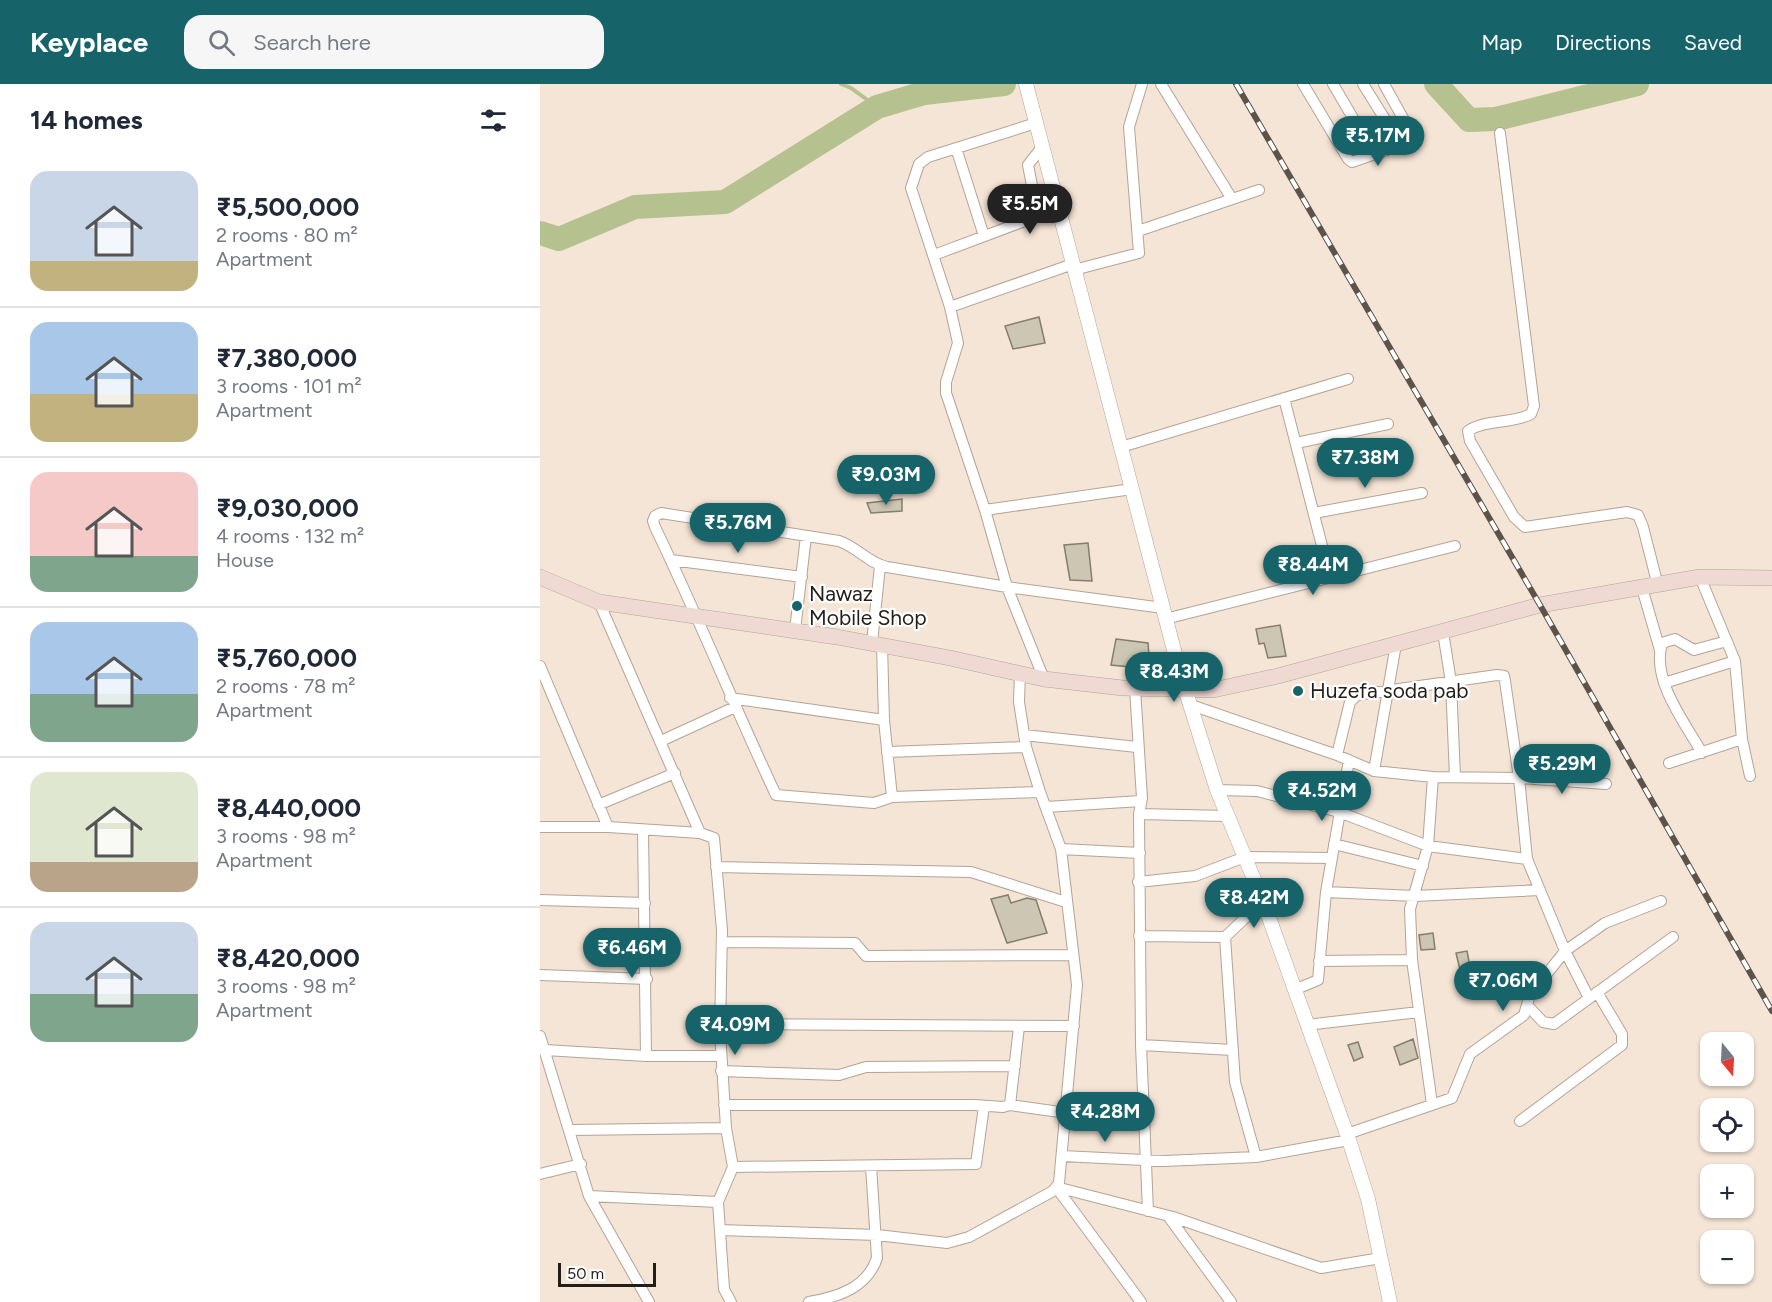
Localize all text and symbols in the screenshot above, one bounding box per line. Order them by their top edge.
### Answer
search box [184,15,604,69]
text: Keyplace [30,25,148,59]
icon: search [205,26,238,59]
text: Search here [253,29,371,56]
text: Map [1481,30,1522,55]
text: Directions [1555,30,1651,55]
text: Saved [1684,30,1742,55]
text: 14 homes [30,104,143,136]
icon: filters [477,104,510,137]
pin: ₹5.17M [1329,116,1427,167]
text: ₹5.17M [1345,123,1411,147]
pin: ₹5.5M [988,184,1072,235]
text: ₹5,500,000 [216,191,359,223]
text: ₹5.5M [1001,191,1059,215]
icon: home [78,195,150,267]
text: 2 rooms · 80 m² [216,223,358,247]
text: Apartment [216,247,313,271]
text: ₹7,380,000 [216,342,357,374]
icon: home [78,346,150,418]
text: 3 rooms · 101 m² [216,374,362,398]
text: Apartment [216,398,313,422]
pin: ₹7.38M [1316,438,1414,489]
text: ₹7.38M [1331,445,1399,469]
pin: ₹9.03M [837,455,935,506]
text: ₹9.03M [851,462,921,486]
text: ₹9,030,000 [216,492,359,524]
icon: home [78,496,150,568]
pin: ₹5.76M [689,503,787,554]
text: ₹5.76M [704,510,772,534]
text: 4 rooms · 132 m² [216,524,364,548]
pin: ₹8.44M [1264,545,1362,596]
text: House [216,548,274,572]
text: ₹8.44M [1277,552,1349,576]
place label: Nawaz Mobile Shop [809,581,927,630]
marker: Nawaz Mobile Shop [790,599,804,613]
text: ₹5,760,000 [216,642,357,674]
icon: home [78,646,150,718]
pin: ₹8.43M [1125,652,1223,703]
text: ₹8.43M [1139,659,1209,683]
text: 2 rooms · 78 m² [216,674,356,698]
place label: Huzefa soda pab [1310,678,1468,703]
marker: Huzefa soda pab [1291,684,1305,698]
text: Apartment [216,698,313,722]
pin: ₹5.29M [1513,744,1611,795]
text: ₹5.29M [1528,751,1596,775]
pin: ₹4.52M [1273,771,1371,822]
text: ₹4.52M [1287,778,1357,802]
text: ₹8,440,000 [216,792,361,824]
icon: home [78,796,150,868]
text: 3 rooms · 98 m² [216,824,356,848]
text: Apartment [216,848,313,872]
pin: ₹8.42M [1205,878,1303,929]
text: ₹8.42M [1219,885,1289,909]
pin: ₹6.46M [583,928,681,979]
text: ₹6.46M [597,935,667,959]
text: ₹8,420,000 [216,942,360,974]
icon: home [78,946,150,1018]
pin: ₹7.06M [1454,961,1552,1012]
text: ₹7.06M [1468,968,1538,992]
text: 3 rooms · 98 m² [216,974,356,998]
text: Apartment [216,998,313,1022]
pin: ₹4.09M [686,1005,784,1056]
text: ₹4.09M [699,1012,771,1036]
north arrow [1700,1032,1754,1086]
map controls [1700,1032,1754,1284]
pin: ₹4.28M [1056,1092,1154,1143]
button: locate [1700,1098,1754,1152]
text: ₹4.28M [1070,1099,1140,1123]
button: + [1700,1164,1754,1218]
button: − [1700,1230,1754,1284]
scale bar [558,1260,656,1288]
text: 50 m [567,1264,604,1283]

